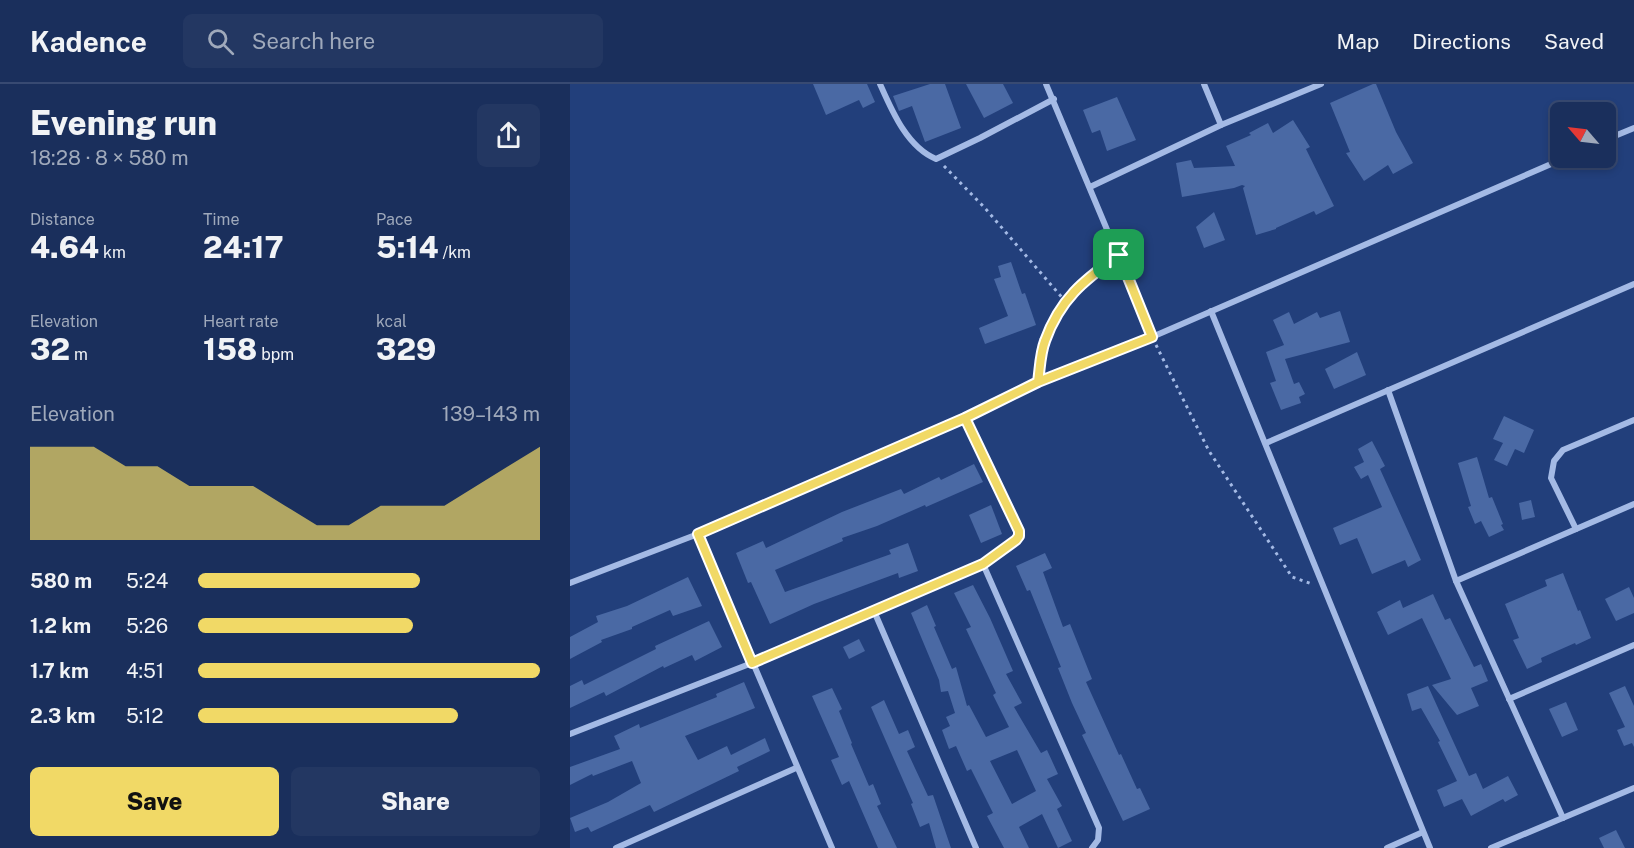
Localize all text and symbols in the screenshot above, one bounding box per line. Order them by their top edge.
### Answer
search box [183,14,603,68]
text: Kadence [30,25,147,58]
icon: search [204,25,237,58]
text: Search here [252,28,375,54]
text: Map [1337,29,1379,54]
text: Directions [1412,29,1511,54]
text: Saved [1544,29,1604,54]
north arrow [1550,102,1616,168]
map controls [1550,102,1616,168]
text: Evening run [30,104,217,142]
button: share [477,104,540,167]
text: 18:28 · 8 × 580 m [30,146,189,170]
text: Distance [30,210,95,229]
text: Time [203,210,239,229]
text: Pace [376,210,413,229]
text: 4.64 [30,229,99,265]
text: 24:17 [203,229,284,265]
text: 5:14 [376,229,439,265]
pin [1093,229,1144,280]
icon: arrive [1102,238,1135,271]
text: km [99,243,126,262]
text: /km [439,243,471,262]
text: Elevation [30,312,98,331]
text: Heart rate [203,312,279,331]
text: kcal [376,312,407,331]
text: 32 [30,331,70,367]
text: 158 [203,331,257,367]
text: 329 [376,331,436,367]
text: m [70,345,88,364]
text: bpm [257,345,294,364]
text: Elevation [30,402,115,426]
text: 139–143 m [442,402,540,426]
text: 580 m [30,569,92,593]
text: 5:24 [126,569,168,593]
text: 1.2 km [30,614,91,638]
text: 5:26 [126,614,168,638]
text: 1.7 km [30,659,89,683]
text: 4:51 [126,659,164,683]
text: 2.3 km [30,704,95,728]
text: 5:12 [126,704,163,728]
button: Save [30,767,279,836]
button: Share [291,767,540,836]

